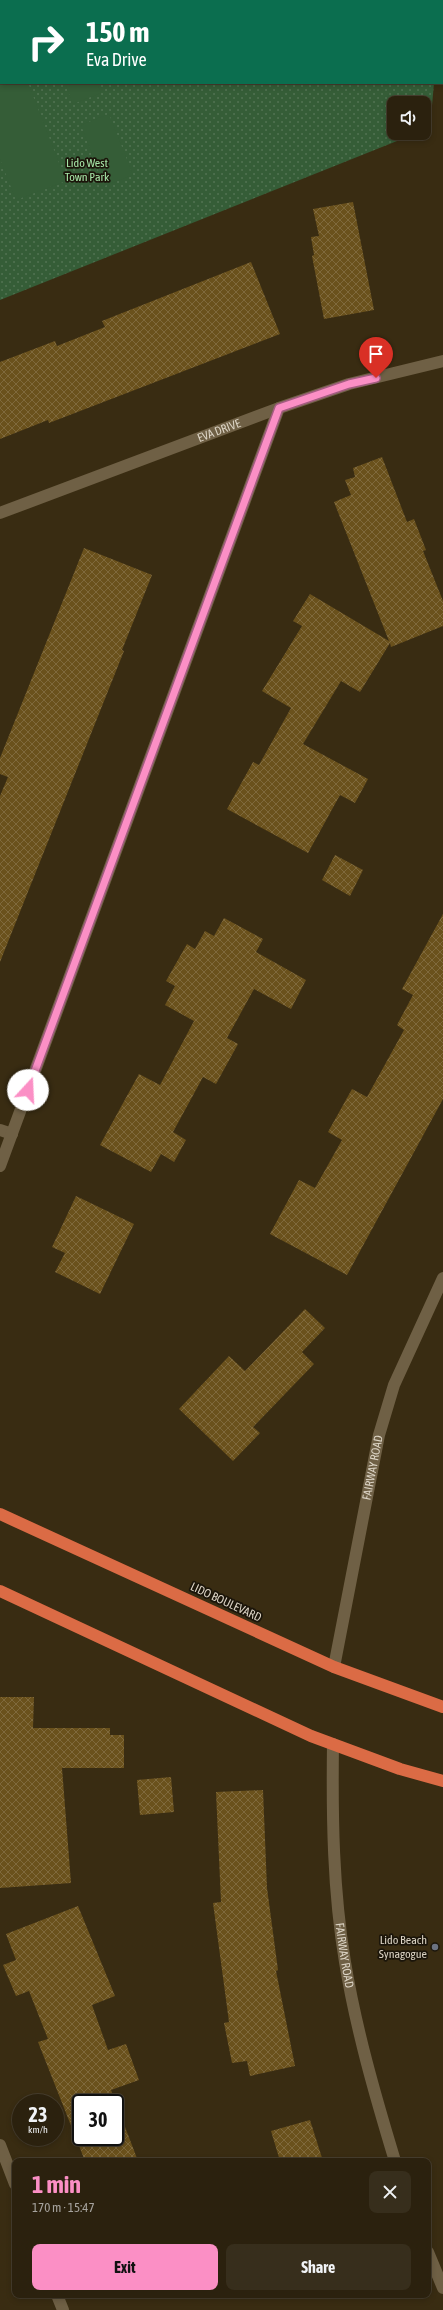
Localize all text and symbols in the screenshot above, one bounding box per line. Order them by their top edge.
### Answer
icon: right [20,16,72,68]
text: 150 m [86,16,149,48]
text: Eva Drive [86,49,147,70]
map controls [387,96,431,140]
button: sound [387,96,431,140]
park label: Lido West Town Park [65,156,110,184]
pin [359,337,393,378]
icon: arrive [365,343,387,365]
street label: EVA DRIVE [195,416,243,445]
position arrow [7.0,1069,49.0,1111]
street label: FAIRWAY ROAD [360,1434,386,1501]
street label: LIDO BOULEVARD [188,1579,264,1625]
street label: FAIRWAY ROAD [333,1922,357,1989]
place label: Lido Beach Synagogue [379,1933,427,1961]
marker: Lido Beach Synagogue [430,1942,440,1952]
speed limit sign: 30 [72,2094,124,2146]
text: 23 [29,2103,47,2126]
text: km/h [28,2124,48,2135]
text: 1 min [32,2171,81,2198]
button: close [369,2171,411,2213]
text: 170 m · 15:47 [32,2200,95,2215]
button: Exit [32,2244,218,2290]
button: Share [226,2244,411,2290]

